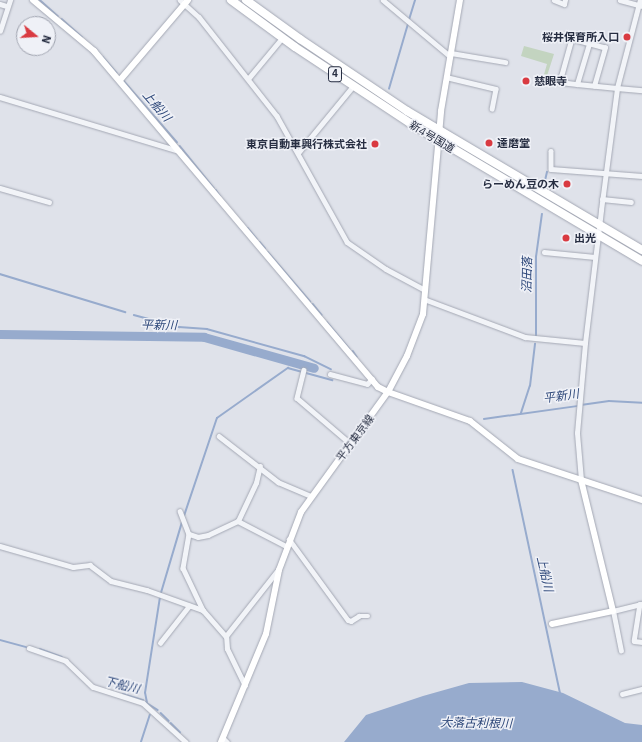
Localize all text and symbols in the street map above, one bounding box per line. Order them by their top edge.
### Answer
north arrow [16,16,56,56]
place label: 桜井保育所入口 [542,30,619,44]
marker: 桜井保育所入口 [622,32,632,42]
text: N [39,33,54,45]
road number: 4 [328,66,342,82]
place label: 慈眼寺 [534,74,567,88]
marker: 慈眼寺 [521,76,531,86]
water label: 上船川 [140,88,174,124]
street label: 新4号国道 [407,118,457,156]
place label: 達磨堂 [497,136,530,150]
place label: 東京自動車興行株式会社 [246,137,367,151]
marker: 達磨堂 [484,138,494,148]
marker: 東京自動車興行株式会社 [370,139,380,149]
place label: らーめん豆の木 [482,177,559,191]
marker: らーめん豆の木 [562,179,572,189]
place label: 出光 [574,231,596,245]
marker: 出光 [561,233,571,243]
water label: 沼田落 [519,257,535,293]
water label: 平新川 [141,317,177,333]
water label: 平新川 [542,386,580,406]
street label: 平方東京線 [333,412,377,464]
water label: 上船川 [534,555,556,593]
water label: 下船川 [103,674,141,696]
water label: 大落古利根川 [440,715,512,731]

